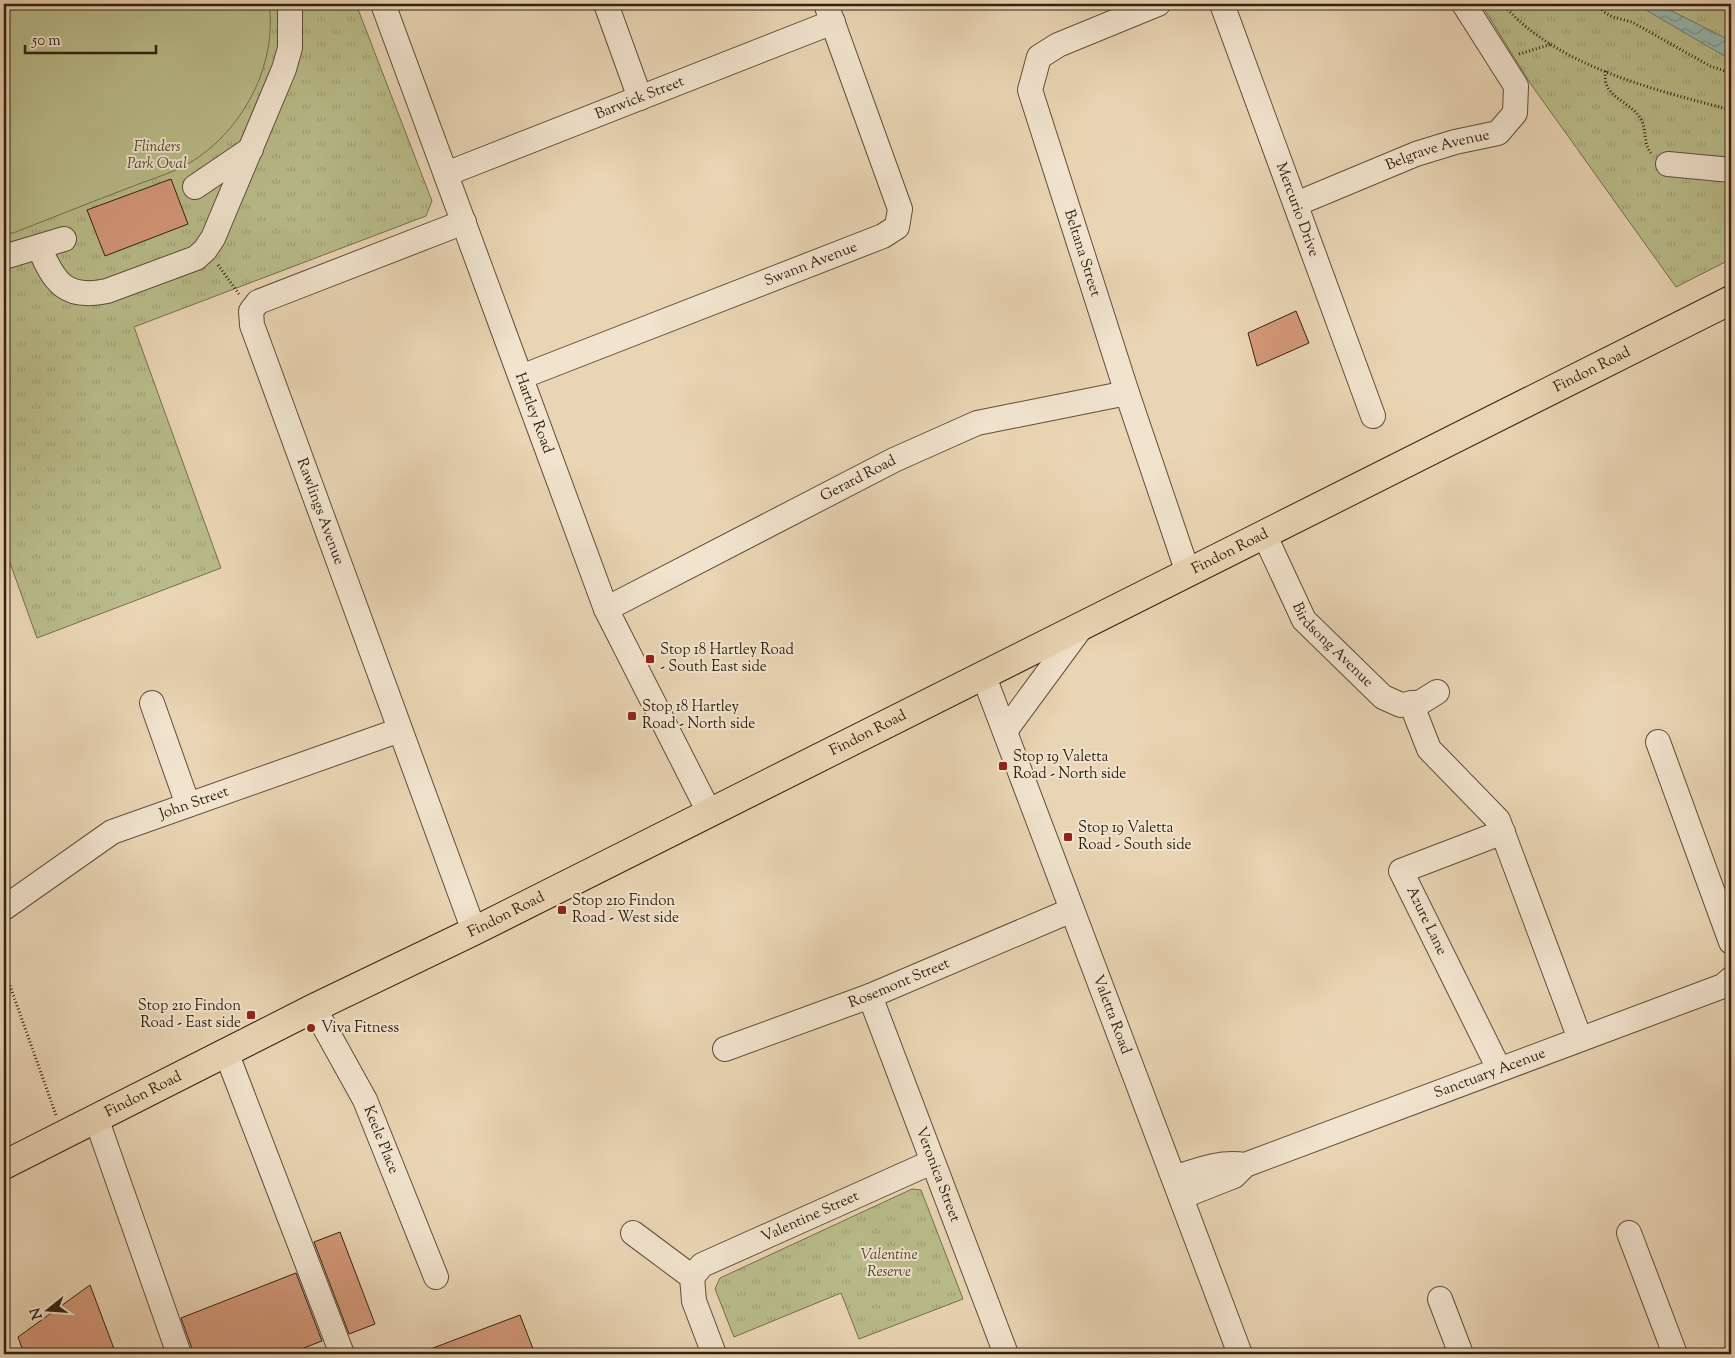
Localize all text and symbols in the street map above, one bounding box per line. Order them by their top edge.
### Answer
scale bar [25,22,156,54]
text: 50 m [31,31,61,52]
street label: Barwick Street [592,71,687,125]
street label: Belgrave Avenue [1382,125,1492,176]
park label: Flinders Park Oval [127,137,187,175]
street label: Mercurio Drive [1270,160,1324,260]
street label: Beltana Street [1058,207,1106,299]
street label: Swann Avenue [761,237,860,292]
street label: Findon Road [1550,341,1634,398]
street label: Hartley Road [509,370,558,457]
street label: Gerard Road [817,450,900,507]
street label: Rawlings Avenue [291,455,350,568]
street label: Findon Road [1188,523,1273,580]
street label: Birdsong Avenue [1287,599,1378,692]
place label: Stop 18 Hartley Road - South East side [660,640,794,678]
marker: Stop 18 Hartley Road - South East side [644,653,656,665]
place label: Stop 18 Hartley Road - North side [642,697,755,735]
street label: Findon Road [826,705,911,761]
marker: Stop 18 Hartley Road - North side [626,710,638,722]
place label: Stop 19 Valetta Road - North side [1013,747,1126,785]
marker: Stop 19 Valetta Road - North side [997,760,1009,772]
street label: John Street [155,781,231,825]
place label: Stop 19 Valetta Road - South side [1078,818,1192,856]
marker: Stop 19 Valetta Road - South side [1062,831,1074,843]
street label: Azure Lane [1400,883,1452,959]
street label: Findon Road [464,887,549,943]
place label: Stop 210 Findon Road - West side [572,891,679,929]
marker: Stop 210 Findon Road - West side [556,904,568,916]
street label: Rosemont Street [845,953,953,1014]
street label: Valetta Road [1087,972,1136,1058]
place label: Stop 210 Findon Road - East side [138,996,241,1034]
marker: Stop 210 Findon Road - East side [245,1009,257,1021]
place label: Viva Fitness [321,1018,399,1039]
marker: Viva Fitness [305,1022,317,1034]
street label: Sanctuary Acenue [1431,1043,1549,1104]
street label: Findon Road [101,1066,186,1123]
street label: Keele Place [358,1103,404,1177]
street label: Veronica Street [910,1124,965,1225]
street label: Valentine Street [758,1186,862,1248]
park label: Valentine Reserve [861,1245,917,1283]
north arrow [22,1286,72,1336]
text: N [26,1305,49,1321]

